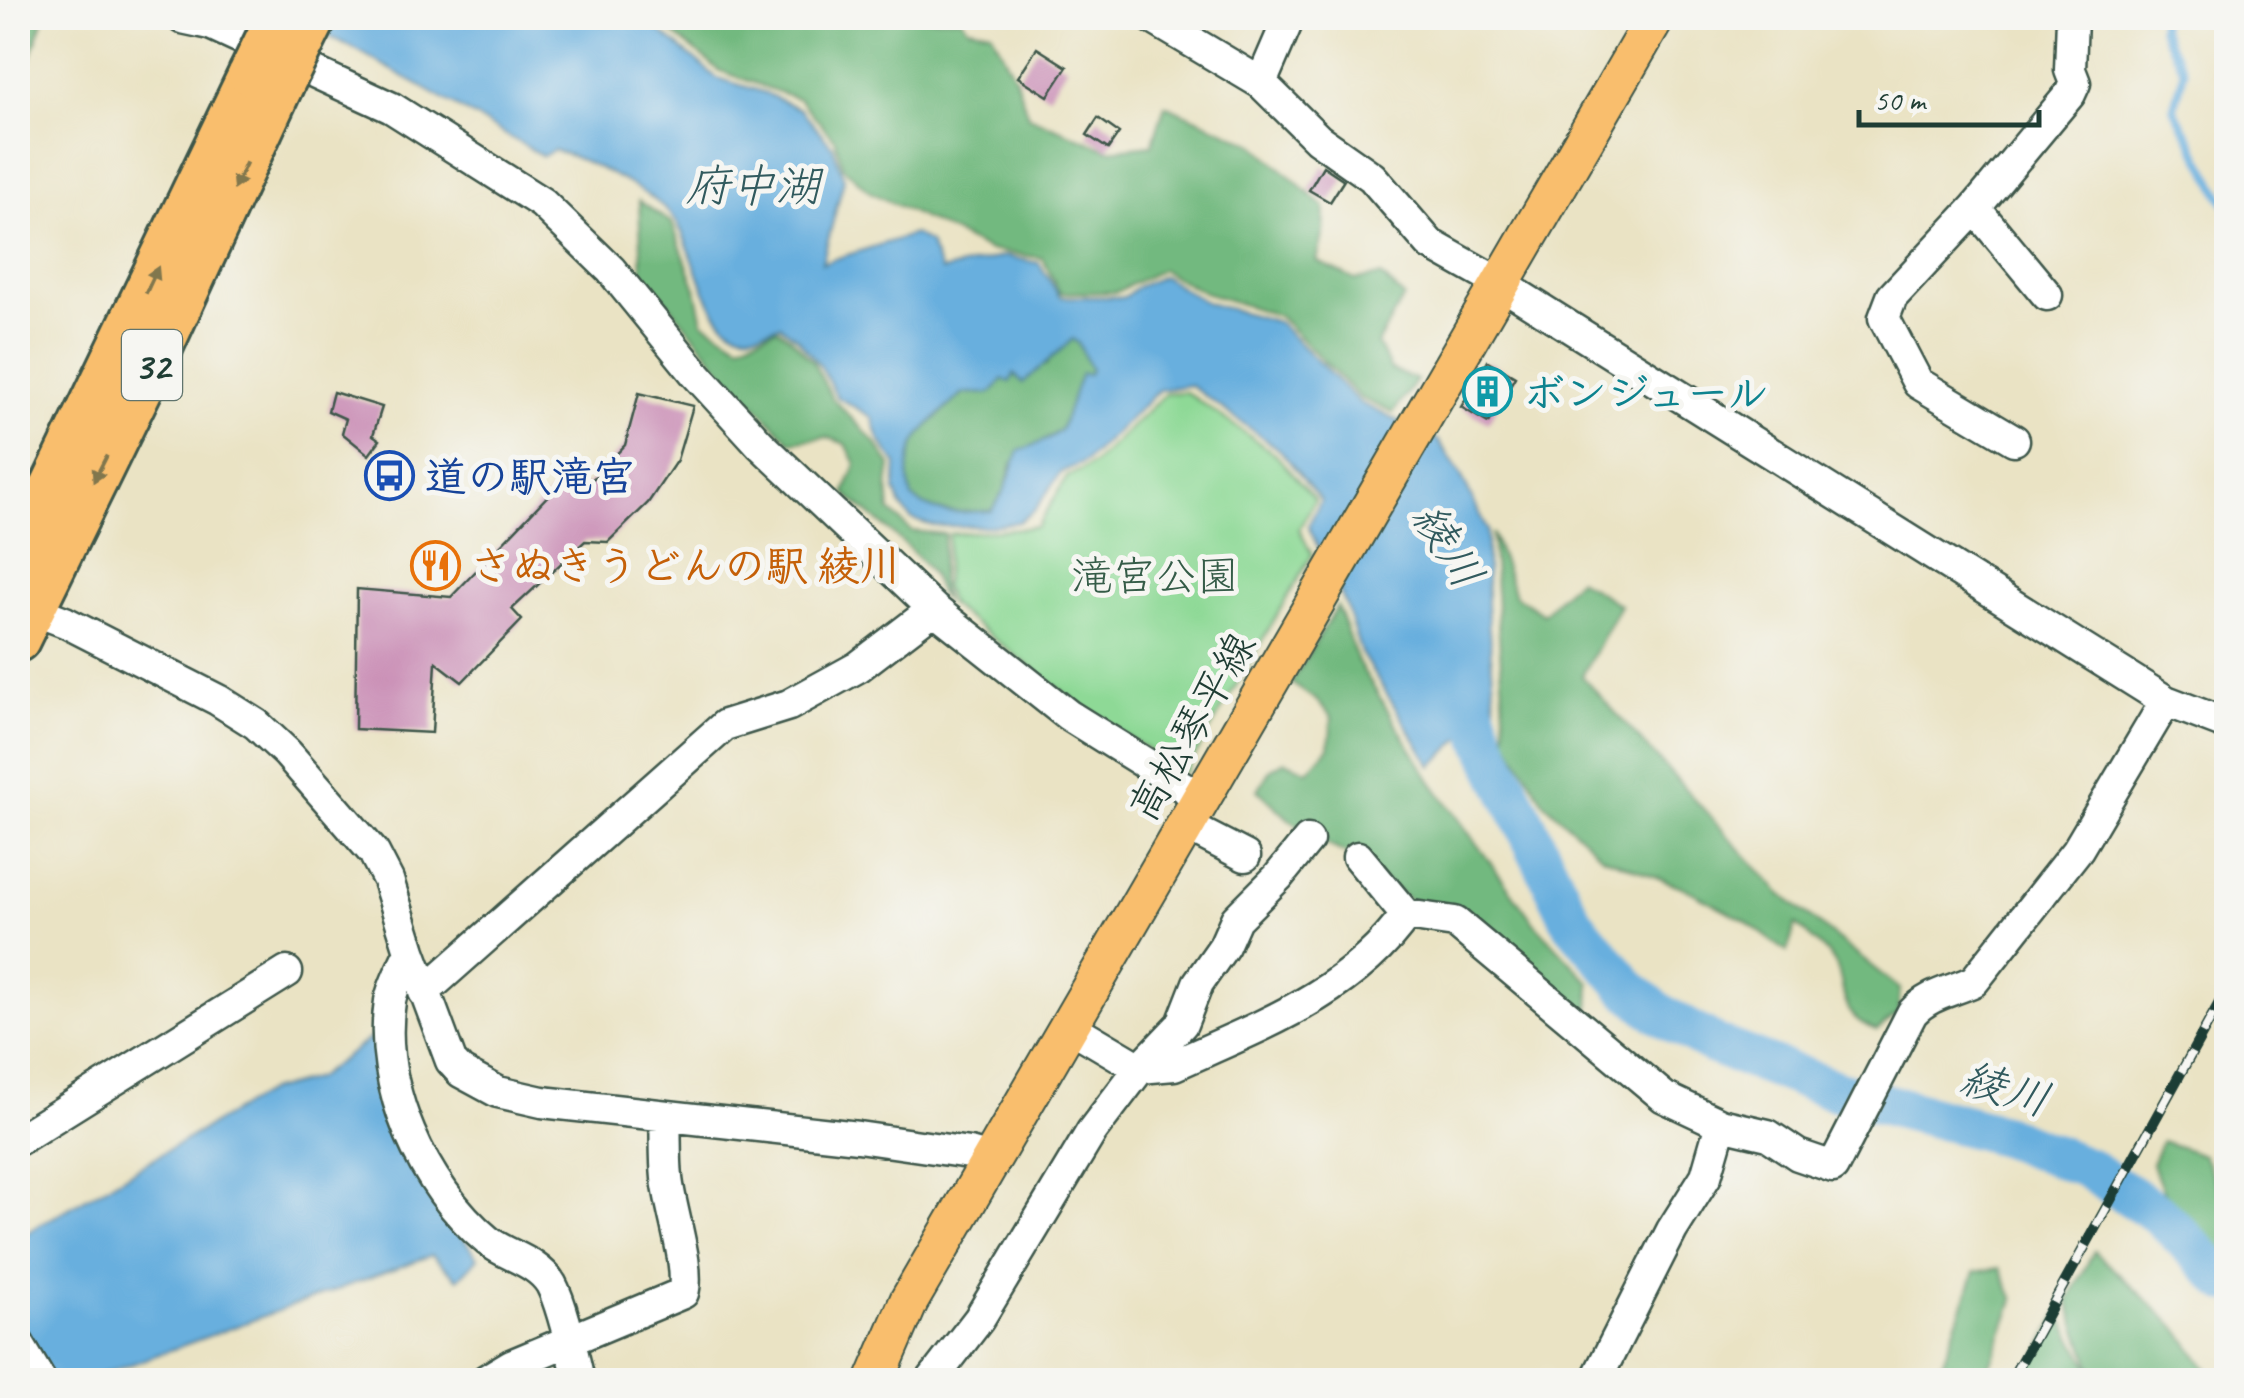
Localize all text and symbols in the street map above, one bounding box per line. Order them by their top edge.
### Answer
scale bar [1859,65,2039,127]
text: 50 m [1874,81,1927,119]
water label: 府中湖 [685,158,824,215]
one-way arrow [232,162,249,191]
one-way arrow [143,266,160,295]
road number: 32 [122,330,182,400]
building icon: ボンジュール [1462,366,1514,418]
place label: ボンジュール [1523,367,1769,420]
bus stop icon: 道の駅滝宮 [364,450,416,502]
place label: 道の駅滝宮 [425,451,635,504]
one-way arrow [92,455,109,484]
water label: 綾川 [1400,493,1496,599]
restaurant icon: さぬきうどんの駅 綾川 [409,539,461,591]
place label: さぬきうどんの駅 綾川 [470,540,902,593]
park label: 滝宮公園 [1071,550,1239,603]
street label: 高松琴平線 [1117,623,1268,831]
water label: 綾川 [1954,1049,2057,1130]

